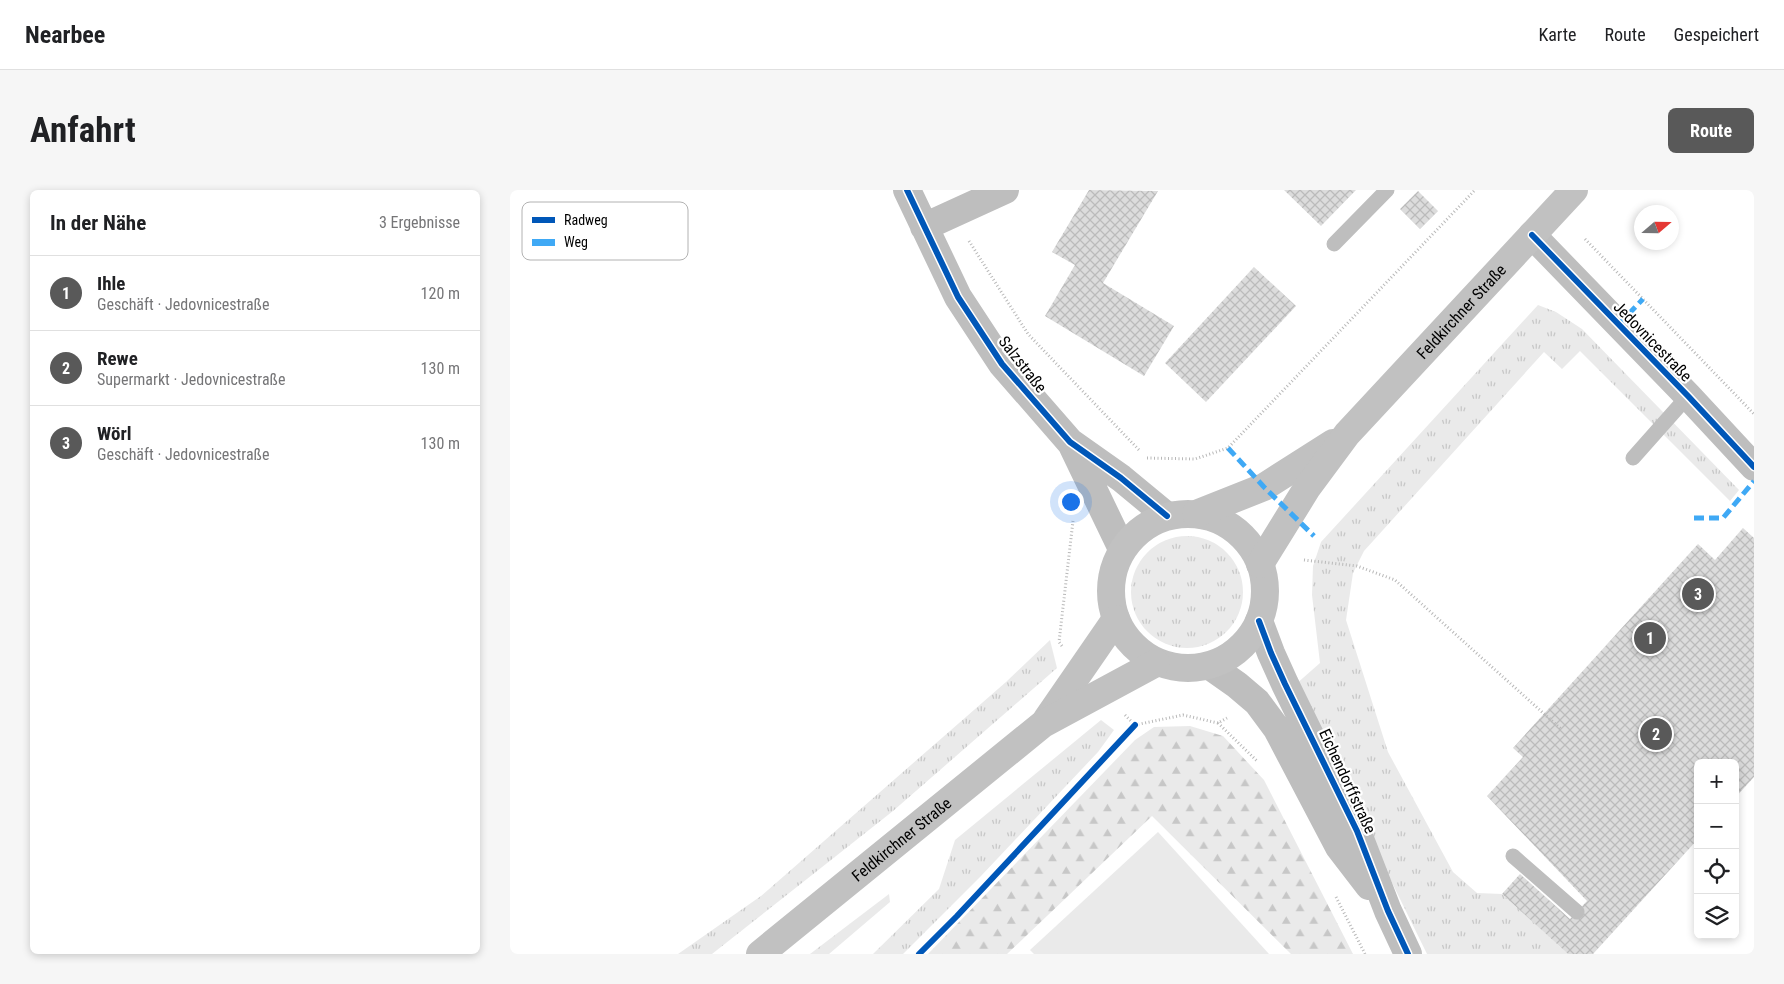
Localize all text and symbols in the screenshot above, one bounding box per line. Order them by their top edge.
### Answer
text: Nearbee [25,21,105,49]
text: Karte [1538,24,1577,45]
text: Route [1605,24,1646,45]
text: Gespeichert [1674,24,1759,45]
button: Route [1668,108,1754,153]
text: Anfahrt [30,110,136,151]
legend [522,202,688,260]
north arrow [1634,205,1679,250]
text: In der Nähe [50,211,146,235]
text: Radweg [564,212,608,228]
text: 3 Ergebnisse [379,213,460,232]
text: Weg [564,234,588,250]
street label: Feldkirchner Straße [1413,261,1510,363]
text: Ihle [97,272,125,295]
text: 1 [62,284,70,303]
text: 120 m [421,284,460,303]
text: Geschäft · Jedovnicestraße [97,295,269,314]
street label: Jedovnicestraße [1610,297,1696,385]
street label: Salzstraße [995,332,1051,396]
text: Rewe [97,347,138,370]
text: 2 [62,359,70,378]
text: 130 m [421,359,460,378]
text: Supermarkt · Jedovnicestraße [97,370,285,389]
text: Wörl [97,422,131,445]
text: 3 [62,434,70,453]
text: 130 m [421,434,460,453]
text: Geschäft · Jedovnicestraße [97,445,269,464]
your location [1058,489,1084,515]
pin: 3 [1682,575,1714,613]
pin: 1 [1634,619,1666,657]
pin: 2 [1640,715,1672,753]
street label: Eichendorffstraße [1315,726,1380,837]
map controls [1694,759,1739,939]
button: + [1694,759,1739,804]
street label: Feldkirchner Straße [848,794,955,886]
button: − [1694,804,1739,849]
button: locate [1694,849,1739,894]
button: layers [1694,894,1739,939]

